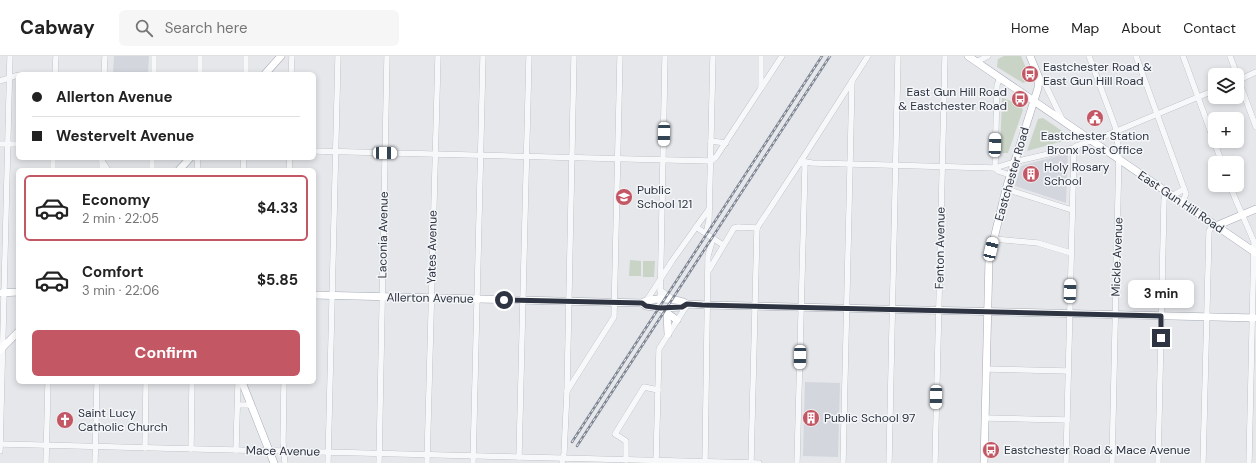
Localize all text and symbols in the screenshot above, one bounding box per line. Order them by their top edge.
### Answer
search box [119,10,399,46]
text: Cabway [20,15,95,40]
icon: search [133,17,155,39]
text: Search here [165,18,247,38]
text: Home [1011,19,1049,37]
text: Map [1071,19,1099,37]
text: About [1121,19,1161,37]
text: Contact [1183,19,1236,37]
place label: Eastchester Road & East Gun Hill Road [1043,59,1152,89]
bus stop icon: Eastchester Road & East Gun Hill Road [1020,64,1040,84]
map controls [1208,68,1244,192]
button: layers [1208,68,1244,104]
place label: East Gun Hill Road & Eastchester Road [898,84,1007,114]
text: Allerton Avenue [56,87,173,107]
bus stop icon: East Gun Hill Road & Eastchester Road [1010,89,1030,109]
public building icon: Eastchester Station Bronx Post Office [1085,108,1105,128]
button: + [1208,112,1244,148]
car [658,122,670,146]
street label: Eastchester Road [991,125,1033,223]
text: Westervelt Avenue [56,126,194,146]
place label: Eastchester Station Bronx Post Office [1041,128,1149,158]
car [989,133,1001,157]
car [373,147,397,159]
button: − [1208,156,1244,192]
place label: Holy Rosary School [1044,159,1110,189]
building icon: Holy Rosary School [1021,164,1041,184]
street label: East Gun Hill Road [1135,167,1227,237]
place label: Public School 121 [637,182,692,212]
school or university icon: Public School 121 [614,187,634,207]
icon: car [34,190,70,226]
text: Economy [82,190,150,210]
street label: Laconia Avenue [374,191,392,279]
text: $4.33 [257,198,298,218]
street label: Fenton Avenue [931,206,949,289]
text: 2 min · 22:05 [82,210,159,227]
street label: Yates Avenue [423,210,441,284]
street label: Mickle Avenue [1108,217,1126,297]
car [982,236,1000,262]
icon: car [34,262,70,298]
text: Comfort [82,262,143,282]
text: $5.85 [257,270,298,290]
car [1064,279,1076,303]
callout: 3 min [1128,280,1194,308]
text: 3 min · 22:06 [82,282,159,299]
text: 3 min [1144,285,1178,302]
street label: Allerton Avenue [386,289,474,307]
route start [495,291,513,309]
route end [1152,329,1170,347]
button: Confirm [32,330,300,376]
car [794,345,806,369]
car [930,385,942,409]
place label: Saint Lucy Catholic Church [78,405,168,435]
building icon: Public School 97 [801,408,821,428]
church icon: Saint Lucy Catholic Church [55,410,75,430]
place label: Public School 97 [824,410,915,426]
bus stop icon: Eastchester Road & Mace Avenue [981,440,1001,460]
street label: Mace Avenue [246,442,320,460]
place label: Eastchester Road & Mace Avenue [1004,442,1191,458]

